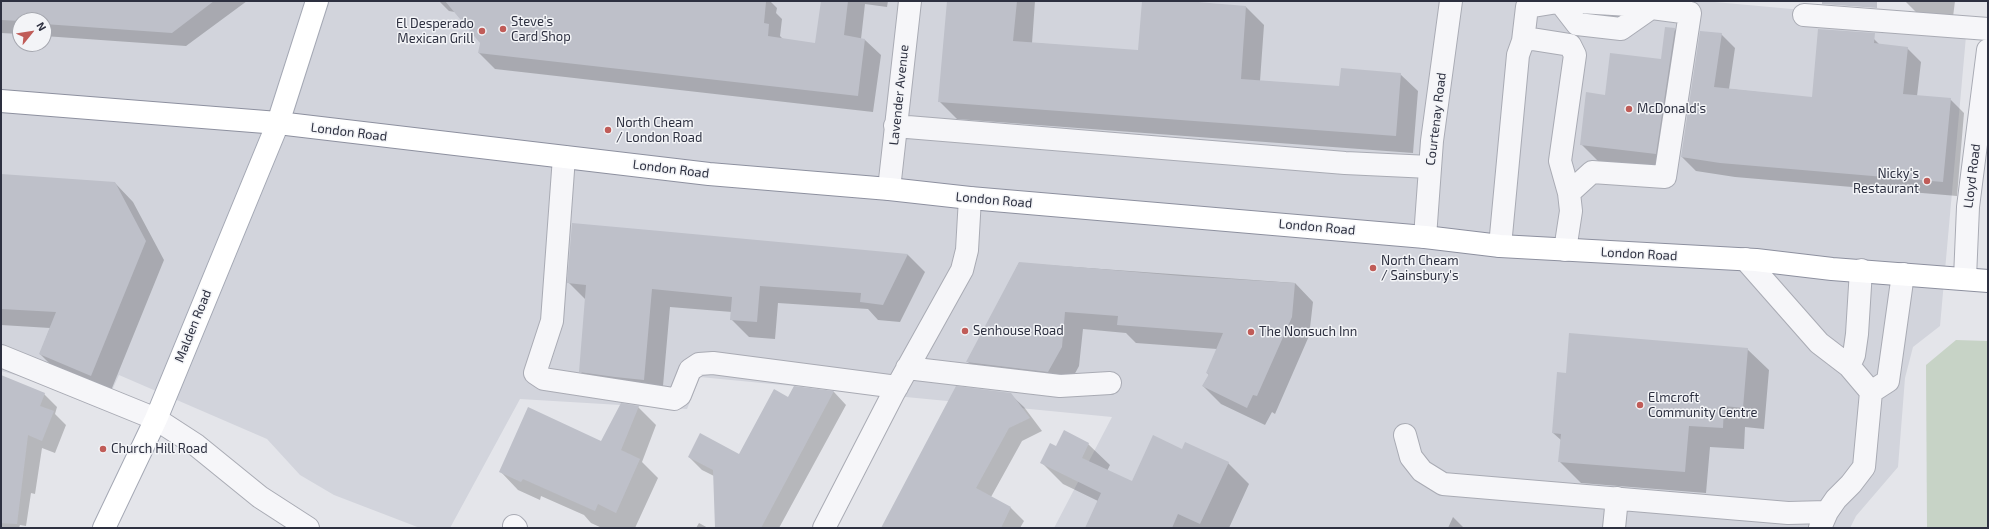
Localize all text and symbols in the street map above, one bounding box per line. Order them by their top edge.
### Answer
north arrow [12,12,52,52]
place label: Steve's Card Shop [511,14,571,45]
place label: El Desperado Mexican Grill [396,16,474,47]
text: N [34,20,50,33]
marker: Steve's Card Shop [498,24,508,34]
marker: El Desperado Mexican Grill [477,26,487,36]
street label: Lavender Avenue [886,44,912,146]
street label: Courtenay Road [1423,72,1449,166]
place label: McDonald's [1637,101,1706,117]
marker: McDonald's [1624,104,1634,114]
place label: North Cheam / London Road [616,115,702,146]
street label: London Road [310,120,388,144]
marker: North Cheam / London Road [603,125,613,135]
street label: Lloyd Road [1960,143,1984,209]
street label: London Road [632,157,710,181]
place label: Nicky's Restaurant [1853,166,1919,197]
marker: Nicky's Restaurant [1922,176,1932,186]
street label: London Road [955,189,1033,211]
street label: London Road [1278,216,1356,238]
street label: London Road [1600,244,1678,264]
place label: North Cheam / Sainsbury's [1381,253,1459,284]
marker: North Cheam / Sainsbury's [1368,263,1378,273]
street label: Malden Road [171,287,215,365]
place label: Senhouse Road [973,323,1064,339]
place label: The Nonsuch Inn [1259,324,1357,340]
marker: Senhouse Road [960,326,970,336]
marker: The Nonsuch Inn [1246,327,1256,337]
place label: Elmcroft Community Centre [1648,390,1757,421]
marker: Elmcroft Community Centre [1635,400,1645,410]
place label: Church Hill Road [111,441,208,457]
marker: Church Hill Road [98,444,108,454]

